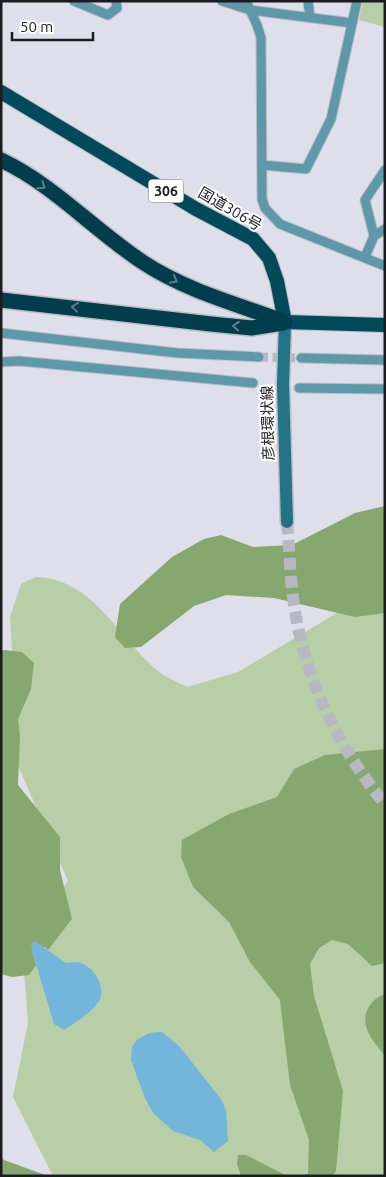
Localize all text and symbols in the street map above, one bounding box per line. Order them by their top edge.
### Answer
scale bar [12,10,94,42]
text: 50 m [20,18,53,35]
one-way arrow [36,180,46,189]
road number: 306 [148,180,184,202]
street label: 国道306号 [196,184,265,234]
one-way arrow [169,274,178,284]
one-way arrow [71,303,79,313]
one-way arrow [232,321,240,332]
street label: 彦根環状線 [258,385,277,461]

